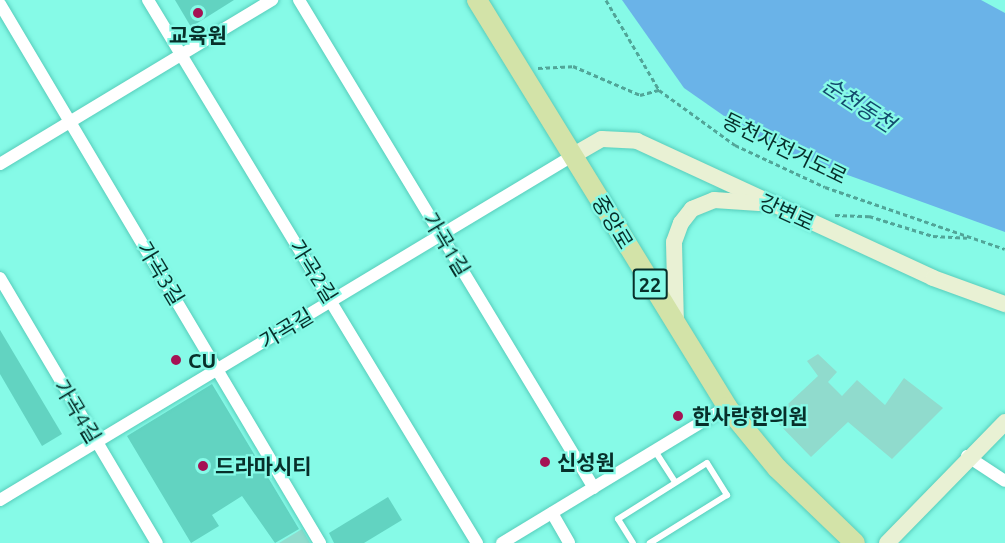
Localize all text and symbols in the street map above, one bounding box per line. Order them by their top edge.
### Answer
marker: 교육원 [191,6,205,20]
place label: 교육원 [169,22,227,48]
water label: 순천동천 [818,71,900,137]
street label: 동천자전거도로 [719,107,851,189]
street label: 강변로 [755,188,819,236]
street label: 중앙로 [587,191,639,253]
street label: 가곡1길 [418,208,476,280]
street label: 가곡2길 [285,235,343,307]
street label: 가곡3길 [132,237,190,309]
road number: 22 [632,267,668,301]
street label: 가곡길 [255,302,317,354]
place label: CU [188,347,216,373]
marker: CU [169,353,183,367]
street label: 가곡4길 [49,375,107,447]
place label: 한사랑한의원 [692,403,808,429]
marker: 한사랑한의원 [669,407,687,425]
place label: 신성원 [557,449,615,475]
place label: 드라마시티 [215,453,312,479]
marker: 신성원 [538,455,552,469]
marker: 드라마시티 [196,459,210,473]

